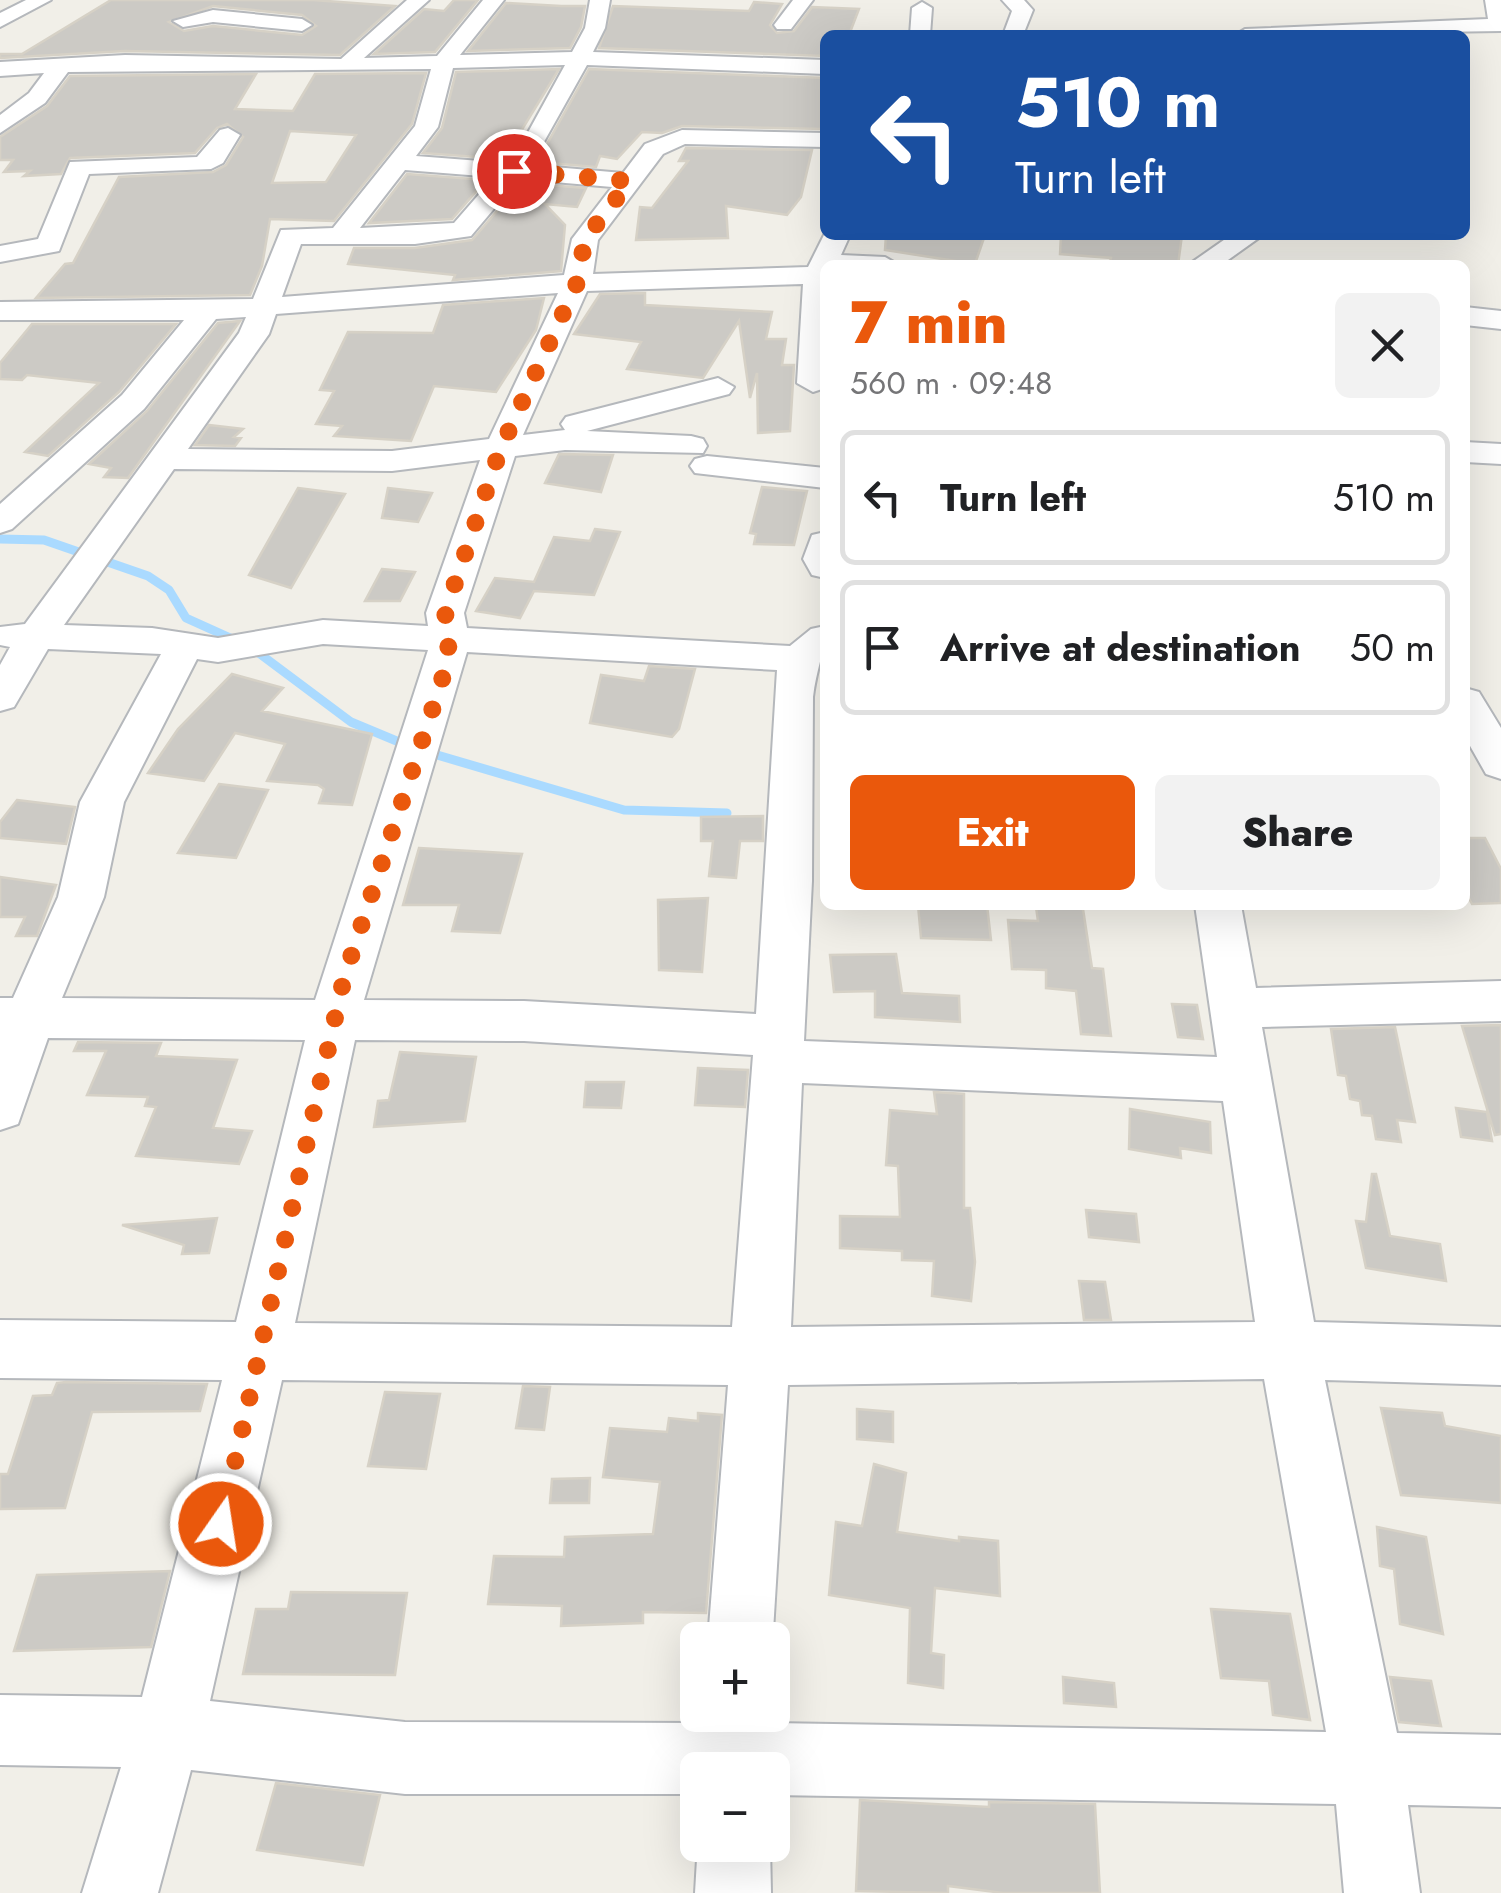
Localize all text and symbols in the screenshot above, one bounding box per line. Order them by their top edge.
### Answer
text: 510 m [1015,52,1221,153]
icon: left [850,70,980,200]
pin [472,129,557,214]
icon: arrive [487,144,542,199]
text: Turn left [1015,145,1166,210]
text: 7 min [850,279,1008,366]
button: close [1335,293,1440,398]
text: 560 m · 09:48 [850,360,1052,406]
icon: left [855,470,910,525]
text: Turn left [940,470,1086,525]
text: 510 m [1333,470,1435,525]
icon: arrive [855,620,910,675]
text: Arrive at destination [940,620,1301,675]
text: 50 m [1350,620,1435,675]
button: Exit [850,775,1135,890]
button: Share [1155,775,1440,890]
position arrow [169,1472,273,1576]
map controls [680,1622,790,1862]
button: + [680,1622,790,1732]
button: − [680,1752,790,1862]

